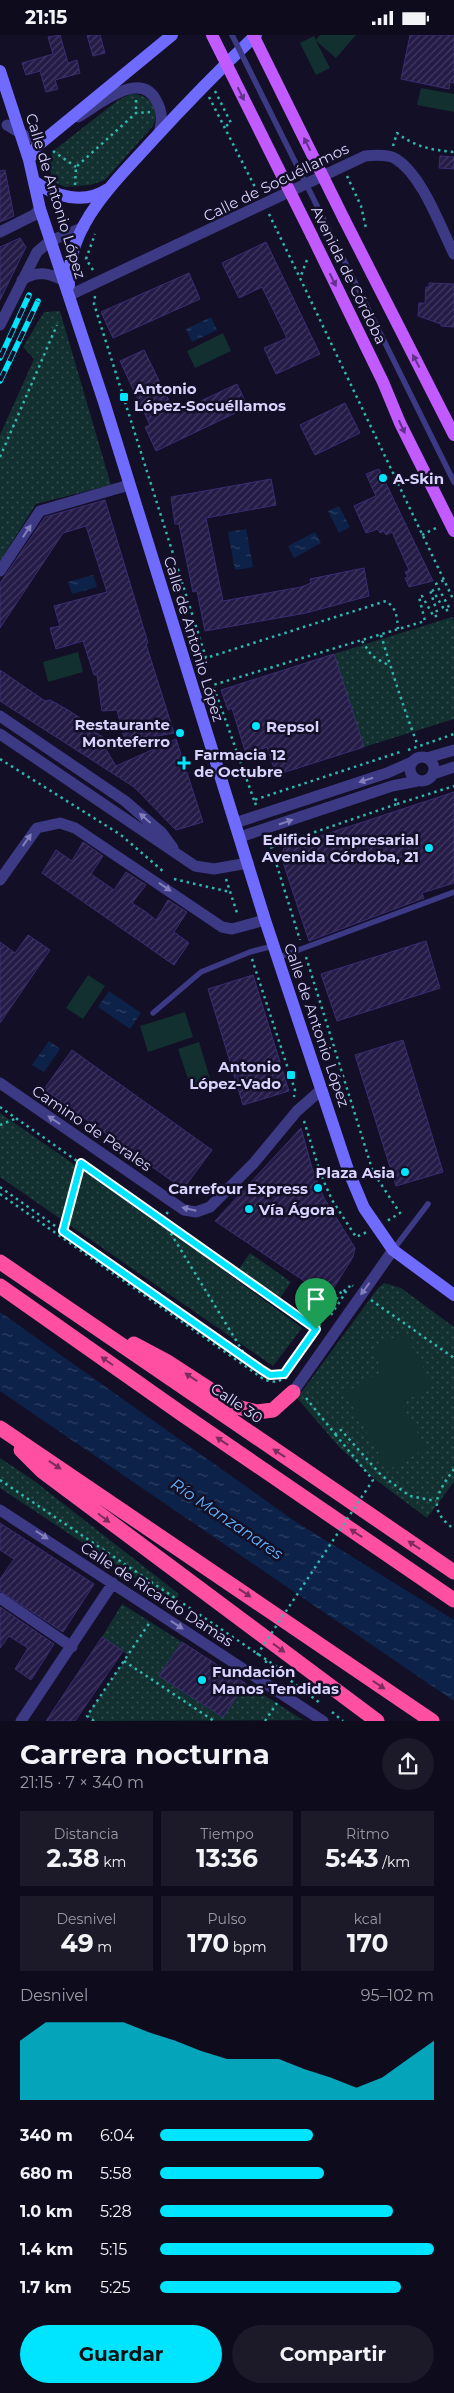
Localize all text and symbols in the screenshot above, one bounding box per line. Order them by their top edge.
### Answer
text: 21:15 [25,6,67,29]
one-way arrow [237,87,245,101]
street label: Calle de Antonio López [22,111,90,281]
one-way arrow [303,137,311,151]
street label: Calle de Socuéllamos [200,139,352,225]
street label: Avenida de Córdoba [307,203,391,347]
one-way arrow [329,273,337,287]
one-way arrow [411,354,420,368]
place label: Antonio López-Socuéllamos [133,379,286,415]
marker: Antonio López-Socuéllamos [118,391,130,403]
one-way arrow [398,420,406,434]
place label: A-Skin [392,469,444,488]
marker: A-Skin [377,472,389,484]
one-way arrow [22,524,32,537]
street label: Calle de Antonio López [160,554,228,724]
place label: Restaurante Monteferro [74,715,170,751]
place label: Repsol [266,717,319,736]
marker: Repsol [250,720,262,732]
marker: Restaurante Monteferro [174,727,186,739]
place label: Farmacia 12 de Octubre [194,745,286,781]
marker: Farmacia 12 de Octubre [178,757,190,769]
one-way arrow [359,777,374,784]
one-way arrow [138,812,151,823]
one-way arrow [279,818,294,826]
place label: Edificio Empresarial Avenida Córdoba, 21 [261,830,419,866]
one-way arrow [22,833,32,847]
marker: Edificio Empresarial Avenida Córdoba, 21 [423,842,435,854]
one-way arrow [158,882,171,892]
street label: Calle de Antonio López [280,941,354,1110]
place label: Antonio López-Vado [189,1057,281,1093]
marker: Antonio López-Vado [285,1069,297,1081]
street label: Camino de Perales [29,1081,155,1175]
one-way arrow [47,1116,61,1125]
place label: Plaza Asia [315,1163,395,1182]
marker: Plaza Asia [399,1166,411,1178]
place label: Carrefour Express [168,1179,308,1198]
marker: Carrefour Express [312,1182,324,1194]
place label: Vía Ágora [258,1200,335,1219]
marker: Vía Ágora [243,1203,255,1215]
one-way arrow [182,1205,197,1213]
pin [295,1278,337,1329]
one-way arrow [360,1283,370,1296]
icon: arrive [302,1285,330,1313]
one-way arrow [100,1356,114,1366]
one-way arrow [184,1372,197,1382]
street label: Calle 30 [207,1379,267,1427]
one-way arrow [215,1436,228,1446]
one-way arrow [273,1448,286,1458]
one-way arrow [48,1460,62,1470]
water label: Río Manzanares [167,1474,287,1564]
one-way arrow [97,1512,110,1523]
one-way arrow [349,1528,363,1538]
one-way arrow [35,1530,48,1540]
street label: Calle de Ricardo Damas [77,1537,237,1651]
one-way arrow [407,1540,420,1550]
one-way arrow [238,1588,252,1598]
one-way arrow [170,1620,184,1630]
one-way arrow [272,1643,286,1653]
place label: Fundación Manos Tendidas [212,1662,339,1698]
marker: Fundación Manos Tendidas [196,1674,208,1686]
one-way arrow [373,1680,386,1690]
text: Carrera nocturna [20,1737,270,1771]
button: share [382,1738,434,1790]
text: 21:15 · 7 × 340 m [20,1773,144,1792]
text: Distancia [54,1825,119,1843]
text: Tiempo [200,1825,254,1843]
text: Ritmo [346,1825,389,1843]
text: 2.38 [46,1843,99,1873]
text: 13:36 [196,1843,258,1873]
text: 5:43 [325,1843,379,1873]
text: km [99,1853,126,1871]
text: /km [379,1853,410,1871]
text: Desnivel [56,1910,116,1928]
text: Pulso [208,1910,246,1928]
text: kcal [354,1910,382,1928]
text: 49 [61,1928,94,1958]
text: 170 [187,1928,229,1958]
text: 170 [347,1928,389,1958]
text: m [94,1938,112,1956]
text: bpm [229,1938,267,1956]
text: Desnivel [20,1986,88,2005]
text: 95–102 m [361,1986,434,2005]
text: 340 m [20,2126,73,2145]
text: 6:04 [100,2126,134,2145]
text: 680 m [20,2164,73,2183]
text: 5:58 [100,2164,132,2183]
text: 1.0 km [20,2202,73,2221]
text: 5:28 [100,2202,132,2221]
text: 1.4 km [20,2240,73,2259]
text: 5:15 [100,2240,127,2259]
text: 1.7 km [20,2278,72,2297]
text: 5:25 [100,2278,131,2297]
button: Guardar [20,2325,222,2383]
button: Compartir [232,2325,434,2383]

